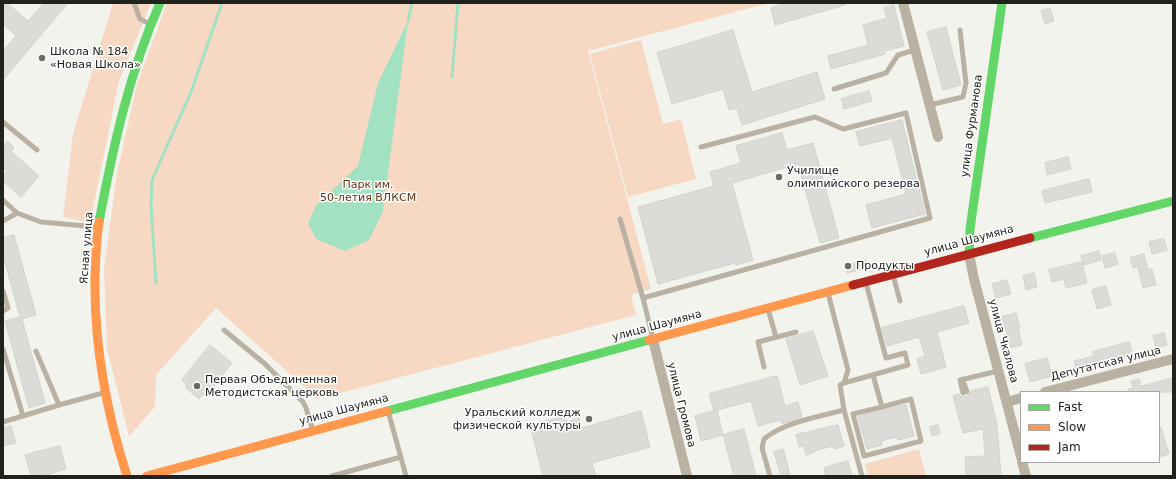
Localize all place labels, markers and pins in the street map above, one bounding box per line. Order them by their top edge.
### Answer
place label: Школа № 184 «Новая Школа» [50,45,141,71]
marker: Школа № 184 «Новая Школа» [37,53,47,63]
place label: Училище олимпийского резерва [787,164,920,190]
marker: Училище олимпийского резерва [774,172,784,182]
place label: Продукты [856,259,914,273]
marker: Продукты [843,261,853,271]
place label: Первая Объединенная Методистская церковь [205,373,339,399]
marker: Первая Объединенная Методистская церковь [192,381,202,391]
place label: Уральский колледж физической культуры [453,406,581,432]
marker: Уральский колледж физической культуры [584,414,594,424]

